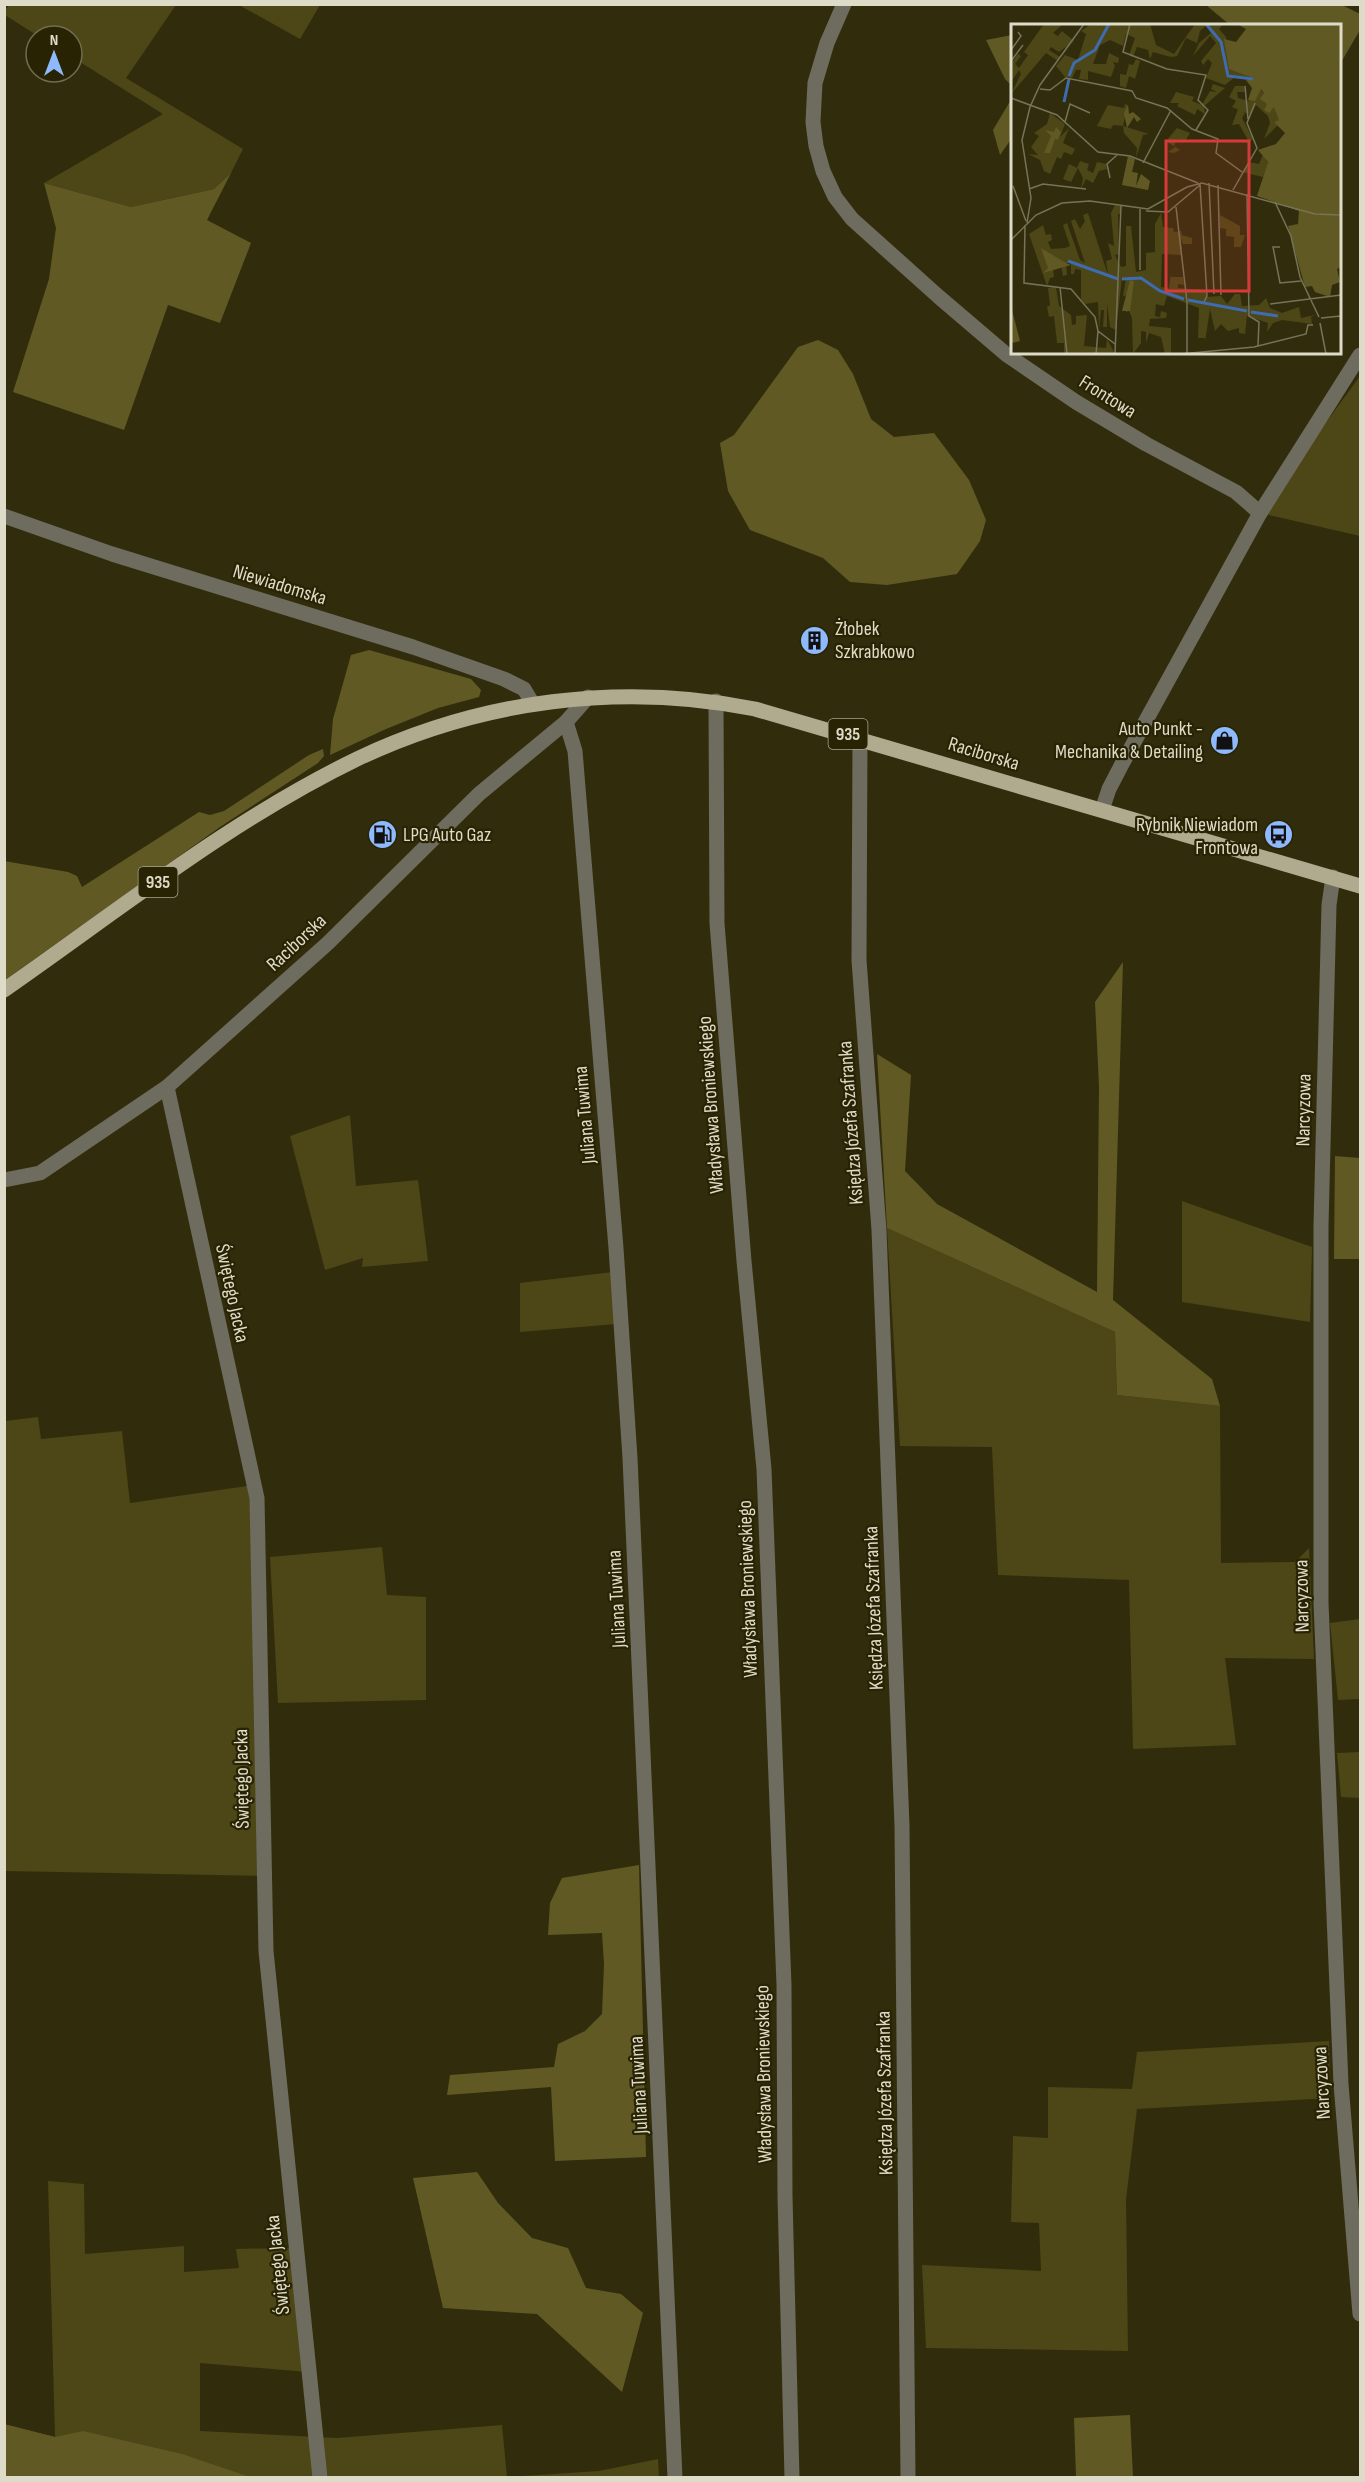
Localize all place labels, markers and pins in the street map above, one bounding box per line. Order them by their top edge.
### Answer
place label: Żłobek Szkrabkowo [835,617,915,664]
building icon: Żłobek Szkrabkowo [798,624,830,656]
place label: Auto Punkt - Mechanika & Detailing [1055,717,1203,764]
shop icon: Auto Punkt - Mechanika & Detailing [1208,724,1240,756]
place label: Rybnik Niewiadom Frontowa [1136,813,1258,860]
fuel station icon: LPG Auto Gaz [366,818,398,850]
bus stop icon: Rybnik Niewiadom Frontowa [1263,819,1295,851]
place label: LPG Auto Gaz [403,823,491,847]

